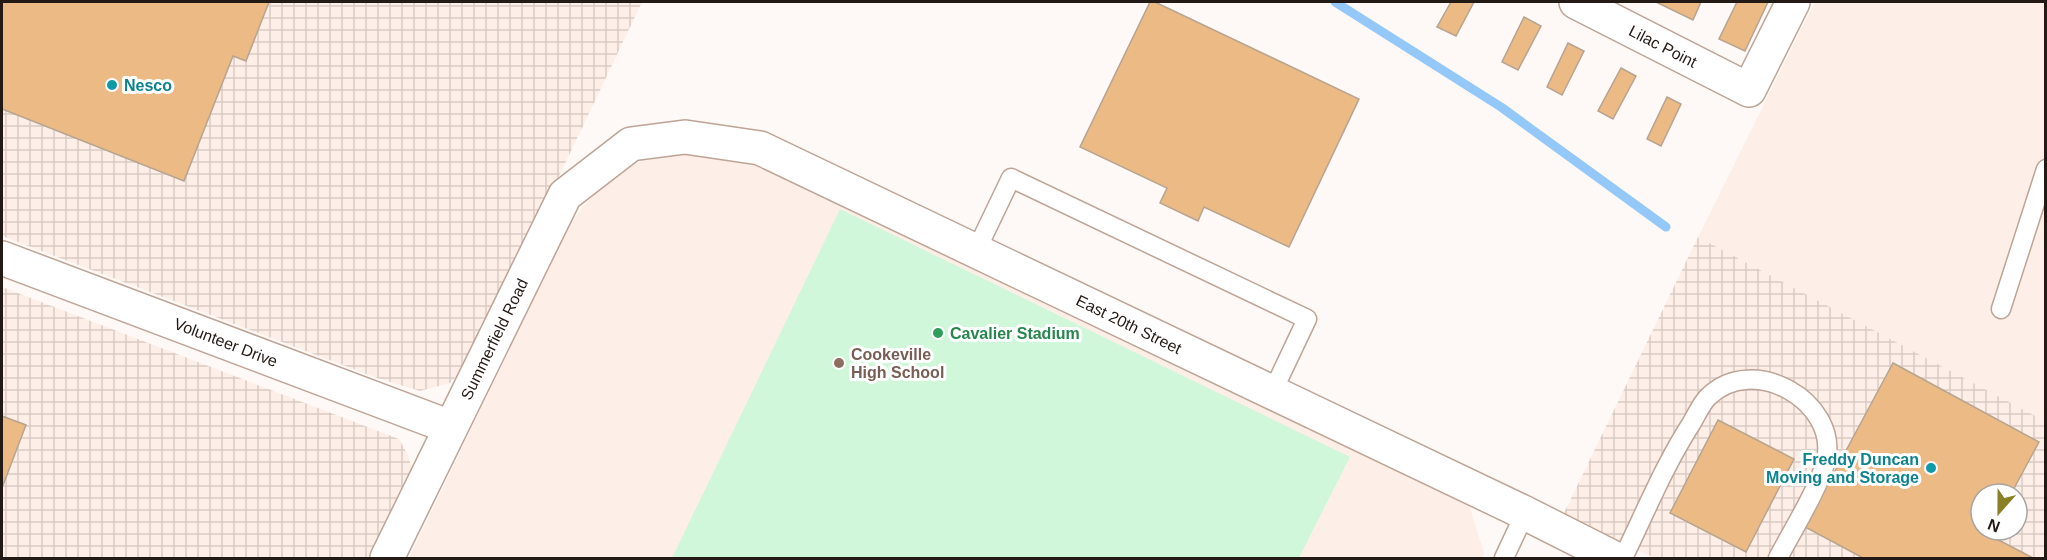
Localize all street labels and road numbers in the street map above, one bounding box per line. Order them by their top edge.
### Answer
street label: Lilac Point [1626,22,1700,71]
street label: Summerfield Road [458,276,531,402]
street label: East 20th Street [1073,292,1185,357]
street label: Volunteer Drive [172,315,280,370]

